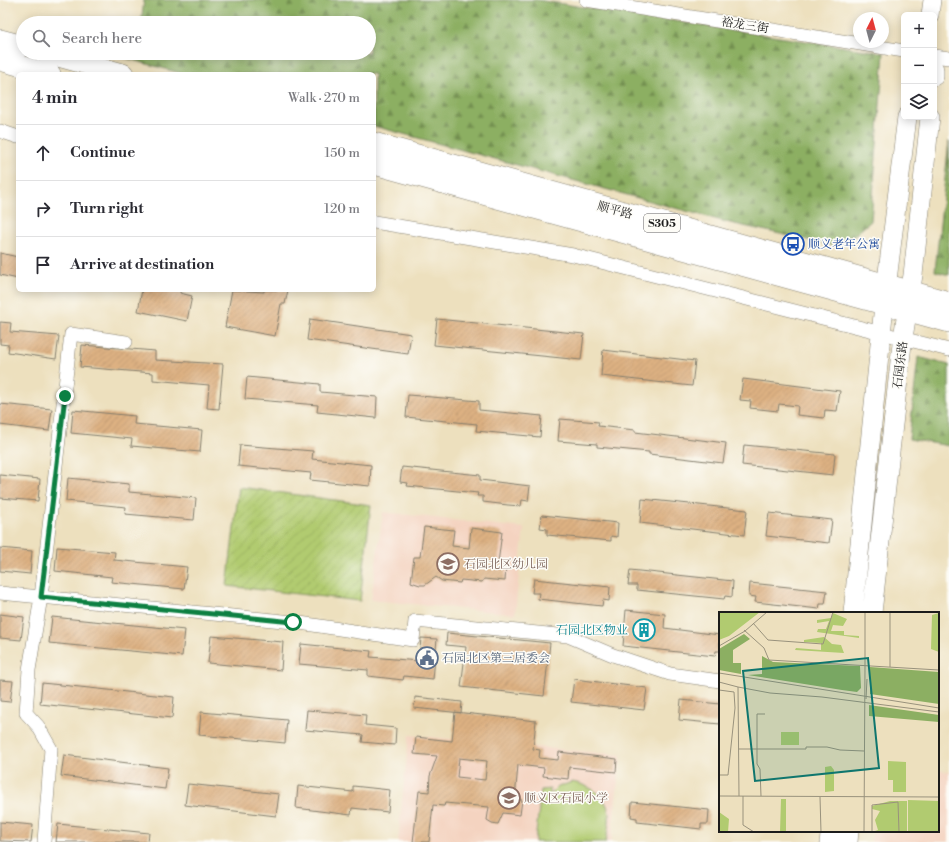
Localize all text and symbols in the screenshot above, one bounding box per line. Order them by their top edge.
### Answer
north arrow [853,12,889,48]
map controls [901,12,937,120]
button: + [901,12,937,48]
street label: 裕龙三街 [720,14,771,37]
search box [16,16,376,60]
icon: search [30,27,52,49]
text: Search here [62,29,142,48]
button: − [901,48,937,84]
button: layers [901,84,937,120]
text: 4 min [32,87,77,109]
text: Walk · 270 m [288,90,360,106]
icon: ahead [32,142,54,164]
text: Continue [70,143,135,162]
text: 150 m [325,145,360,161]
icon: right [32,198,54,220]
text: Turn right [70,199,144,218]
street label: 顺平路 [596,199,634,222]
text: 120 m [324,201,360,217]
road number: S305 [644,214,680,232]
bus stop icon: 顺义老年公寓 [780,231,806,257]
place label: 顺义老年公寓 [808,237,880,252]
icon: arrive [32,254,54,276]
text: Arrive at destination [70,255,214,274]
street label: 石园东路 [890,340,911,390]
route end [56,387,74,405]
school or university icon: 石园北区幼儿园 [435,551,461,577]
place label: 石园北区幼儿园 [464,557,548,572]
inset map [719,612,939,832]
route start [284,613,302,631]
building icon: 石园北区物业 [631,617,657,643]
place label: 石园北区物业 [556,623,628,638]
public building icon: 石园北区第三居委会 [414,645,440,671]
place label: 石园北区第三居委会 [442,651,550,666]
school or university icon: 顺义区石园小学 [496,785,522,811]
place label: 顺义区石园小学 [524,791,608,806]

